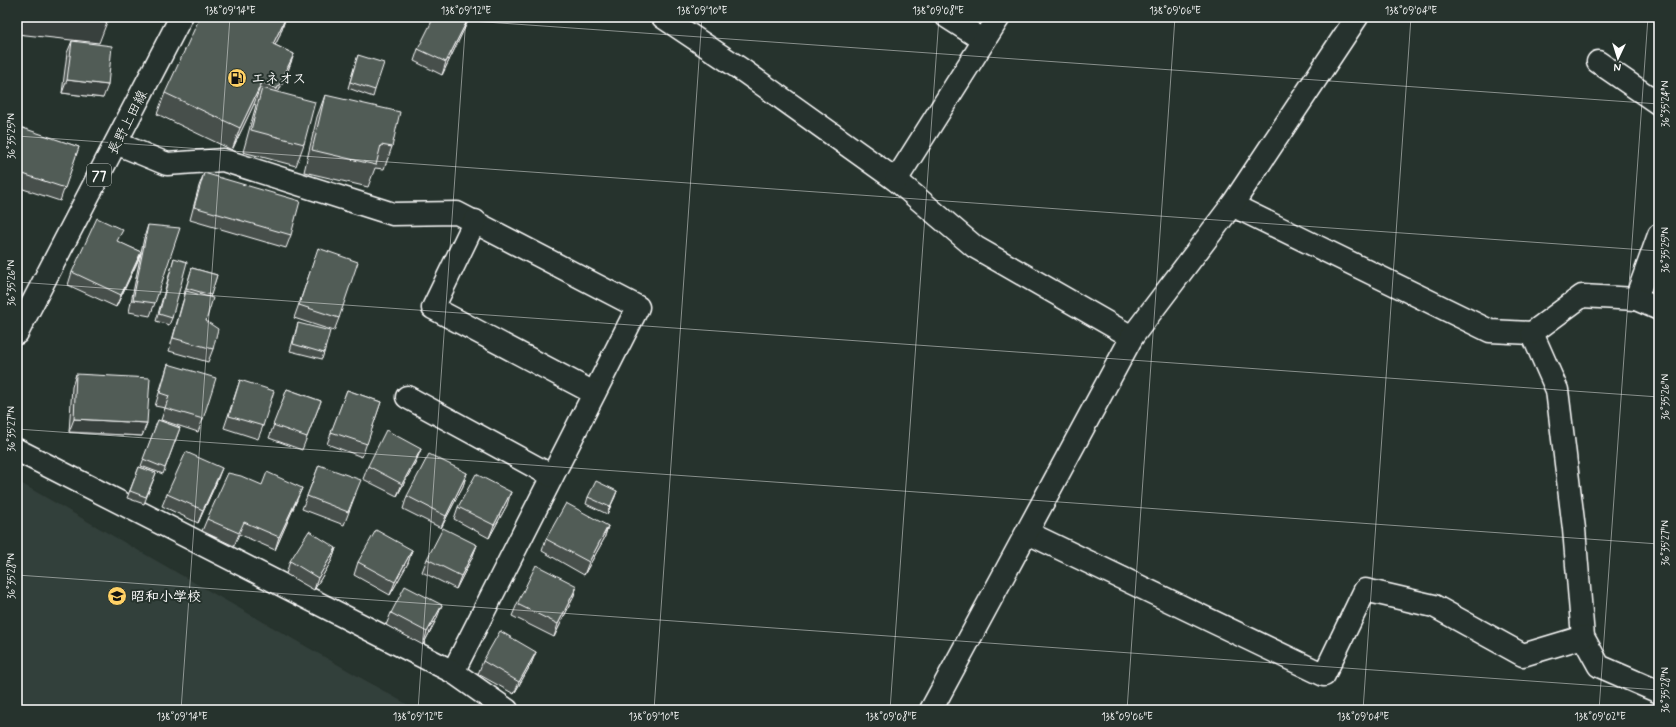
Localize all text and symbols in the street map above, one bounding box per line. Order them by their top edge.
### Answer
text: 138°09'14"E [204,4,256,18]
text: 138°09'12"E [441,4,491,18]
text: 138°09'10"E [677,4,728,18]
text: 138°09'08"E [912,4,964,18]
text: 138°09'06"E [1149,4,1201,18]
text: 138°09'04"E [1385,4,1437,18]
north arrow [1598,38,1638,78]
text: N [1613,60,1622,74]
fuel station icon: エネオス [226,67,248,89]
place label: エネオス [251,70,306,88]
text: 36°35'24"N [1659,80,1673,127]
street label: 長野上田線 [104,87,152,158]
text: 36°35'25"N [5,113,19,159]
road number: 77 [87,164,111,186]
text: 36°35'25"N [1659,227,1673,273]
text: 36°35'26"N [5,260,19,306]
text: 36°35'26"N [1659,374,1673,420]
text: 36°35'27"N [5,406,19,452]
text: 36°35'27"N [1659,520,1673,566]
text: 36°35'28"N [5,553,19,599]
school or university icon: 昭和小学校 [106,585,128,607]
place label: 昭和小学校 [131,588,201,606]
text: 36°35'28"N [1659,667,1673,713]
text: 138°09'14"E [156,710,208,724]
text: 138°09'12"E [393,710,443,724]
text: 138°09'10"E [629,710,680,724]
text: 138°09'08"E [865,710,917,724]
text: 138°09'06"E [1101,710,1153,724]
text: 138°09'04"E [1337,710,1389,724]
text: 138°09'02"E [1574,710,1626,724]

